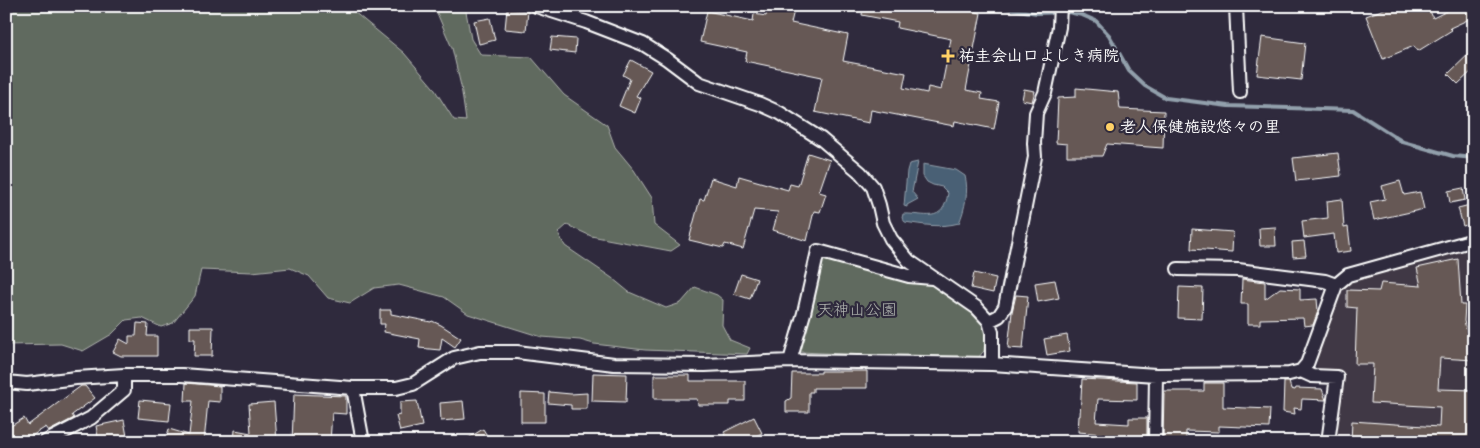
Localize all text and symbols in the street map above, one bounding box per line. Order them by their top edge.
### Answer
place label: 祐圭会山口よしき病院 [959,45,1119,67]
marker: 祐圭会山口よしき病院 [941,49,955,63]
place label: 老人保健施設悠々の里 [1120,116,1280,138]
marker: 老人保健施設悠々の里 [1104,121,1116,133]
park label: 天神山公園 [817,299,897,321]

